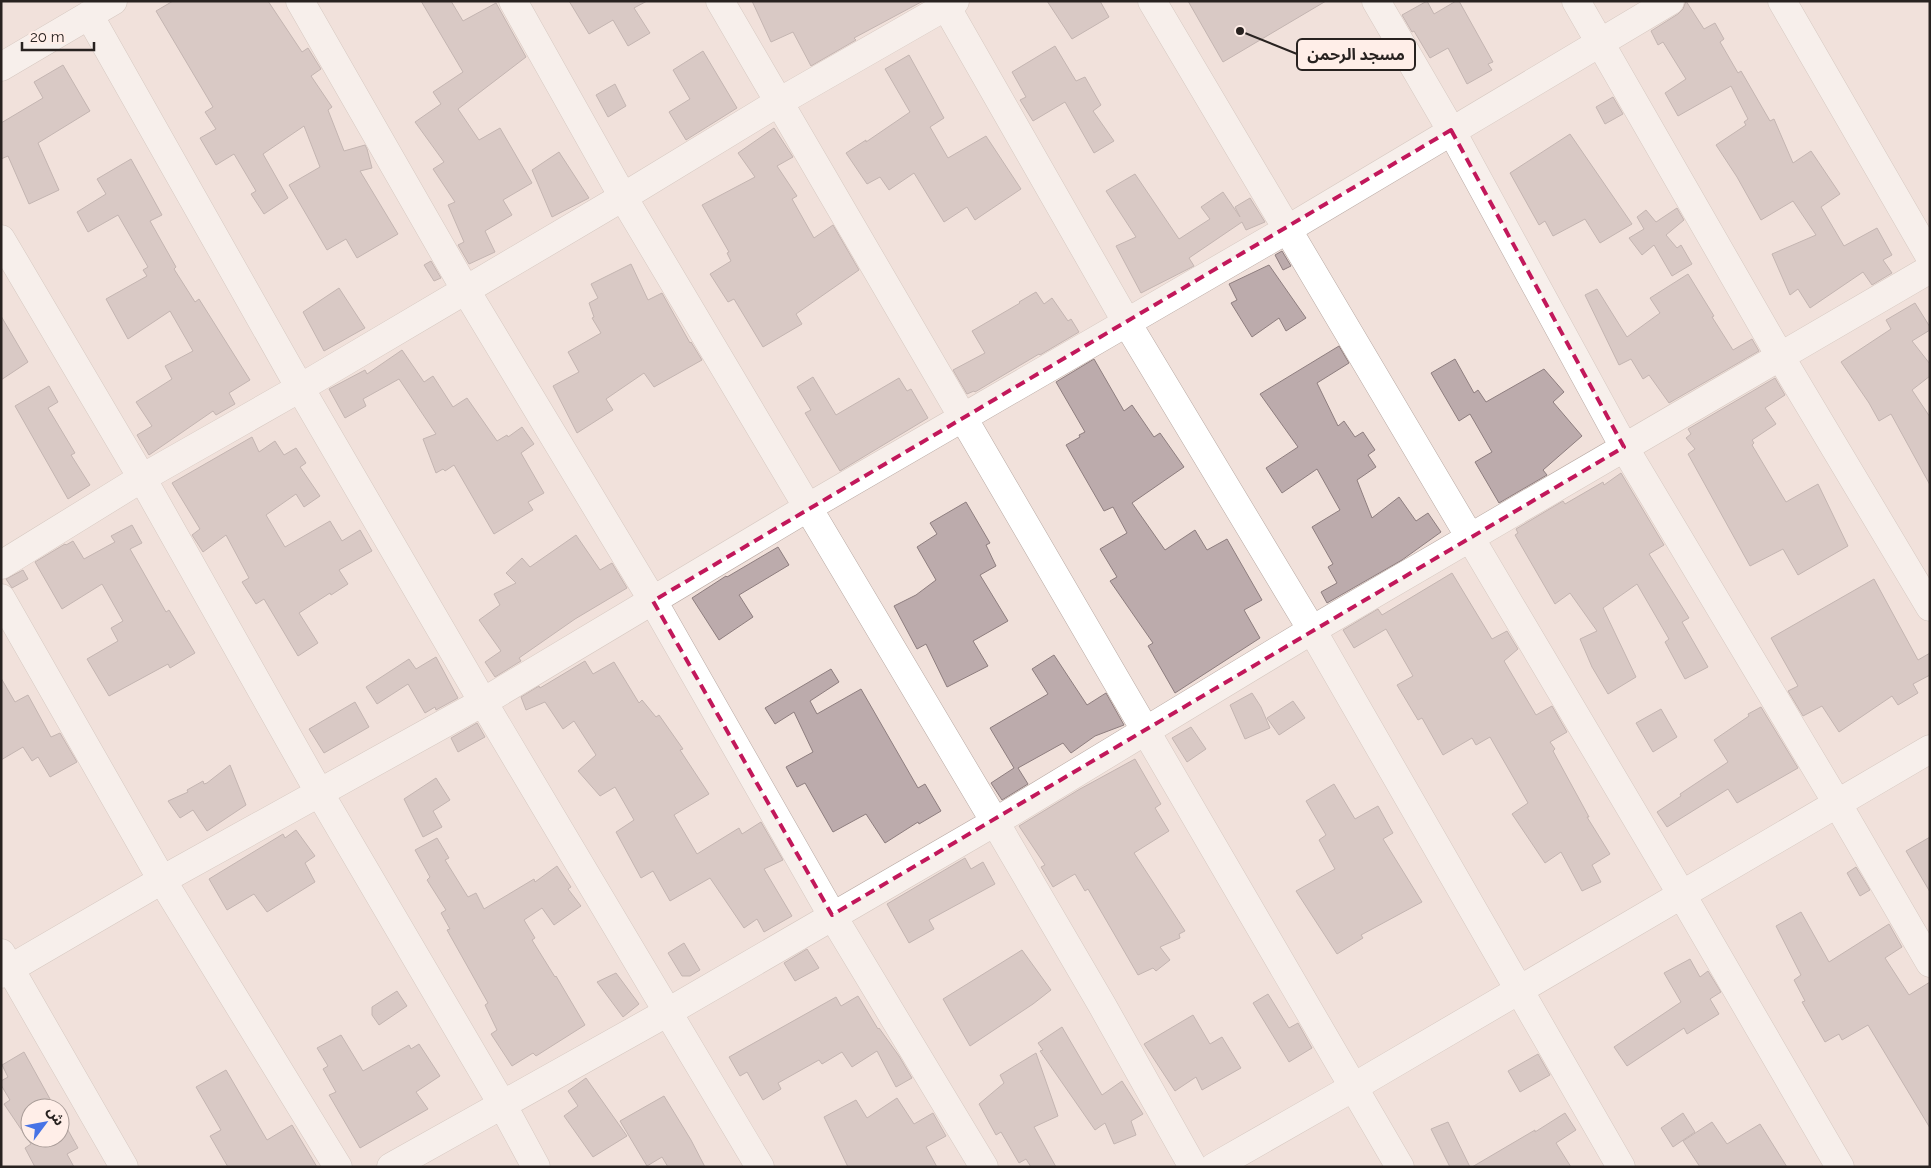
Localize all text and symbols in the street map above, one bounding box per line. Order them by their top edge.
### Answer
scale bar [22,20,95,52]
text: 20 m [30,28,65,46]
callout: مسجد الرحمن [1297,39,1415,70]
text: مسجد الرحمن [1307,45,1405,64]
north arrow [20,1098,70,1148]
text: ش [44,1104,68,1128]

